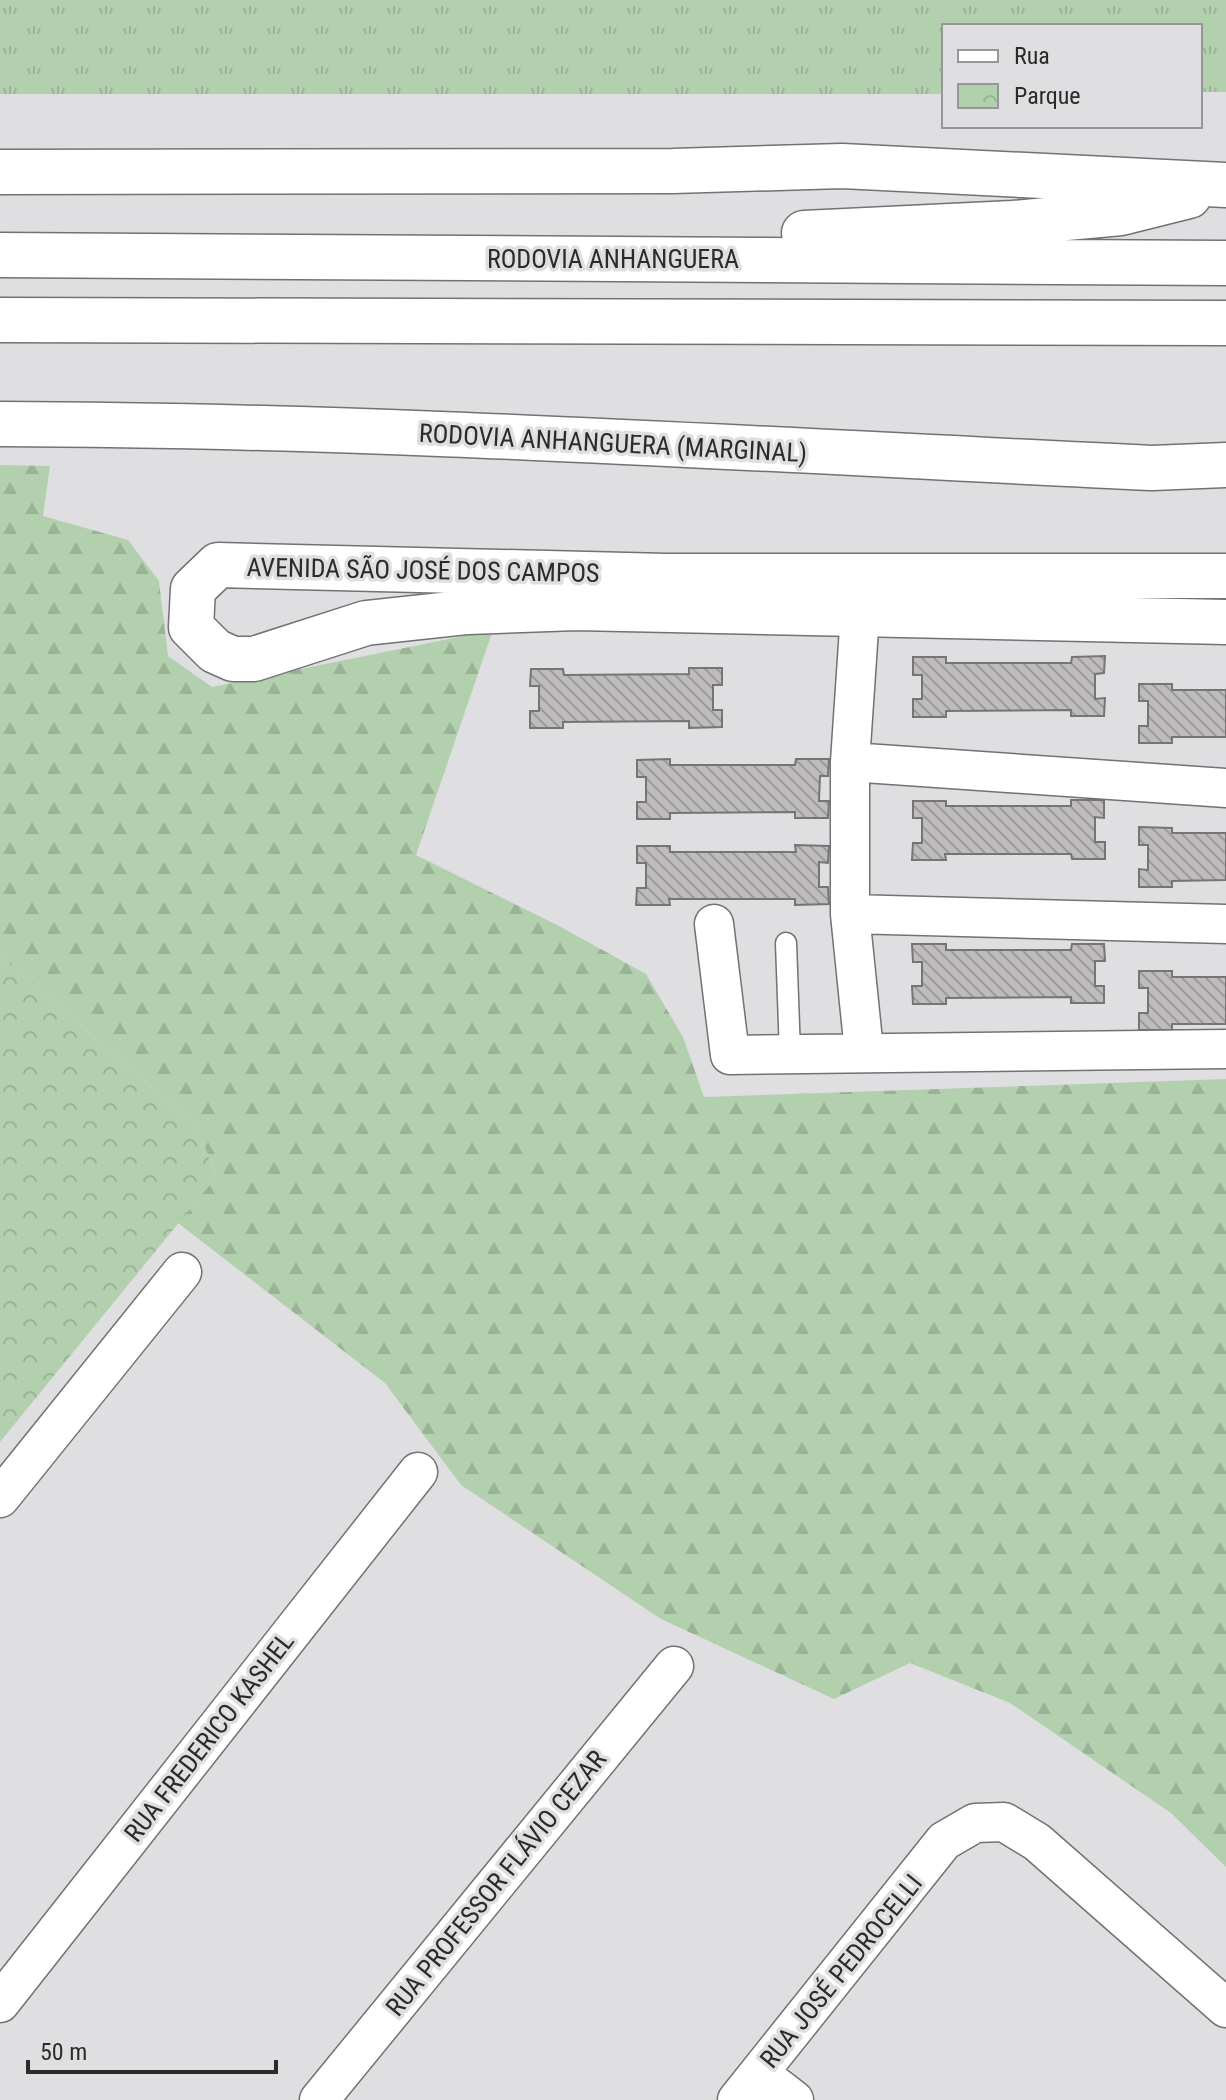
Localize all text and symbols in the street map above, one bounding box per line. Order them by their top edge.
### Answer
legend [942,24,1202,128]
text: Rua [1014,42,1050,70]
text: Parque [1014,82,1081,110]
street label: RODOVIA ANHANGUERA [487,244,739,274]
street label: RODOVIA ANHANGUERA (MARGINAL) [418,418,808,468]
street label: AVENIDA SÃO JOSÉ DOS CAMPOS [246,552,600,588]
street label: RUA FREDERICO KASHEL [118,1627,300,1847]
street label: RUA PROFESSOR FLÁVIO CEZAR [380,1744,612,2022]
street label: RUA JOSÉ PEDROCELLI [754,1868,928,2074]
scale bar [28,2024,276,2074]
text: 50 m [40,2038,87,2066]

